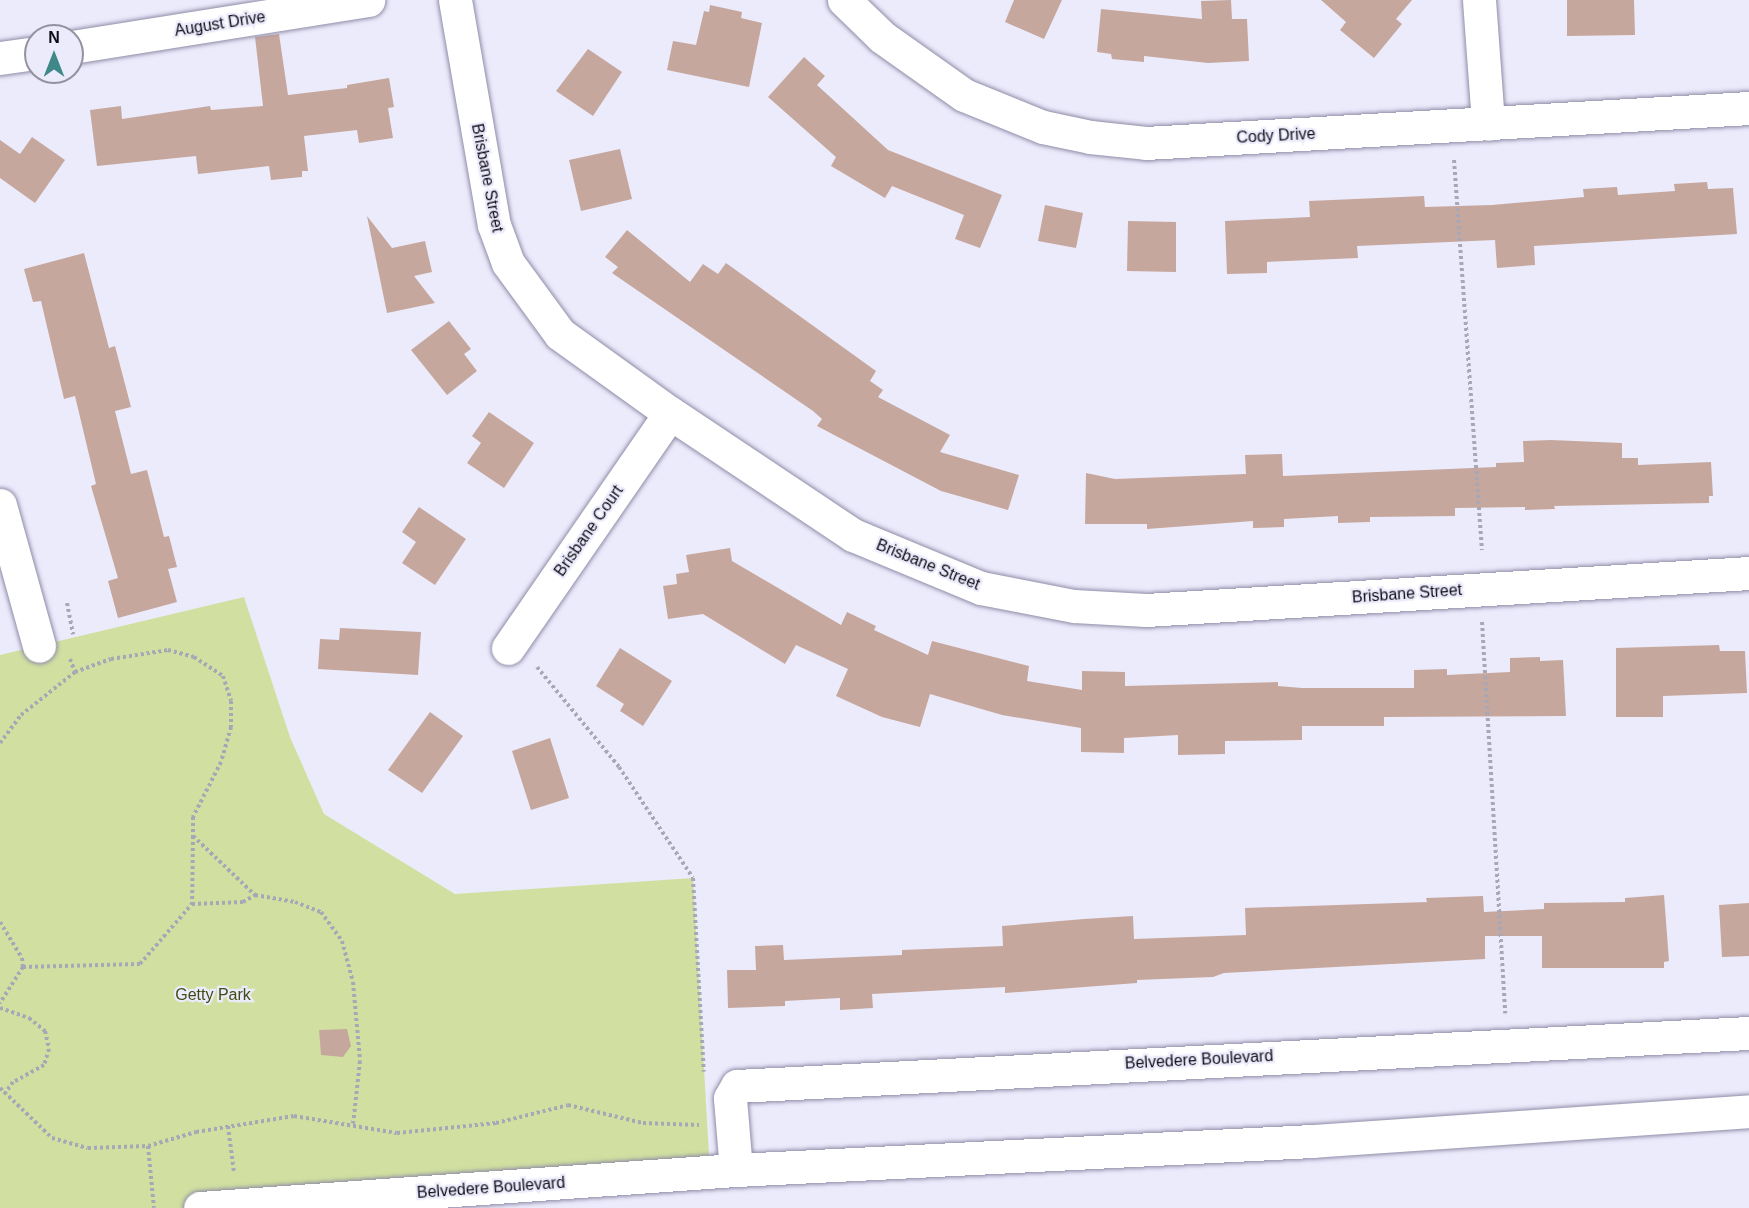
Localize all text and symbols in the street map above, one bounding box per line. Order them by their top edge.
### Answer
street label: August Drive [173,7,267,41]
north arrow [24,24,84,84]
text: N [48,29,60,46]
street label: Brisbane Street [467,122,507,234]
street label: Cody Drive [1236,124,1316,148]
street label: Brisbane Court [551,482,627,580]
street label: Brisbane Street [873,535,983,595]
street label: Brisbane Street [1351,581,1463,607]
park label: Getty Park [175,985,251,1005]
street label: Belvedere Boulevard [1124,1047,1274,1073]
street label: Belvedere Boulevard [416,1173,566,1203]

